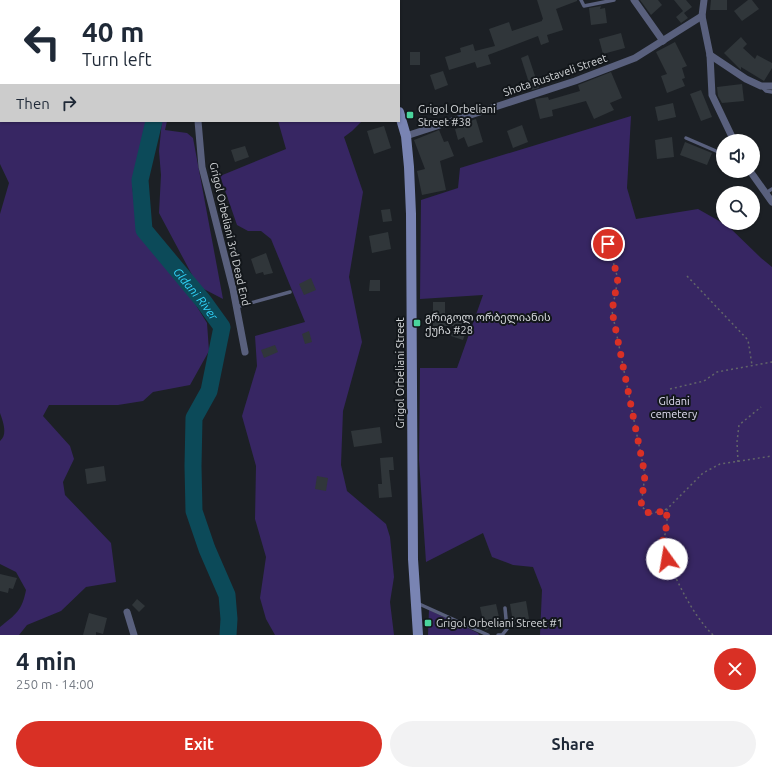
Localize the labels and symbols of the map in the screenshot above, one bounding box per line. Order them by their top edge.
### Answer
street label: Shota Rustaveli Street [502,51,609,98]
place label: Grigol Orbeliani Street #38 [418,103,496,128]
marker: Grigol Orbeliani Street #38 [405,110,415,120]
street label: Grigol Orbeliani 3rd Dead End [208,161,252,307]
pin [591,227,625,261]
water label: Gldani River [171,265,221,323]
place label: გრიგოლ ორბელიანის ქუჩა #28 [425,311,551,337]
street label: Grigol Orbeliani Street [394,317,406,428]
marker: გრიგოლ ორბელიანის ქუჩა #28 [412,318,422,328]
park label: Gldani cemetery [651,395,698,420]
position arrow [646,538,688,580]
place label: Grigol Orbeliani Street #1 [436,617,563,629]
marker: Grigol Orbeliani Street #1 [423,618,433,628]

